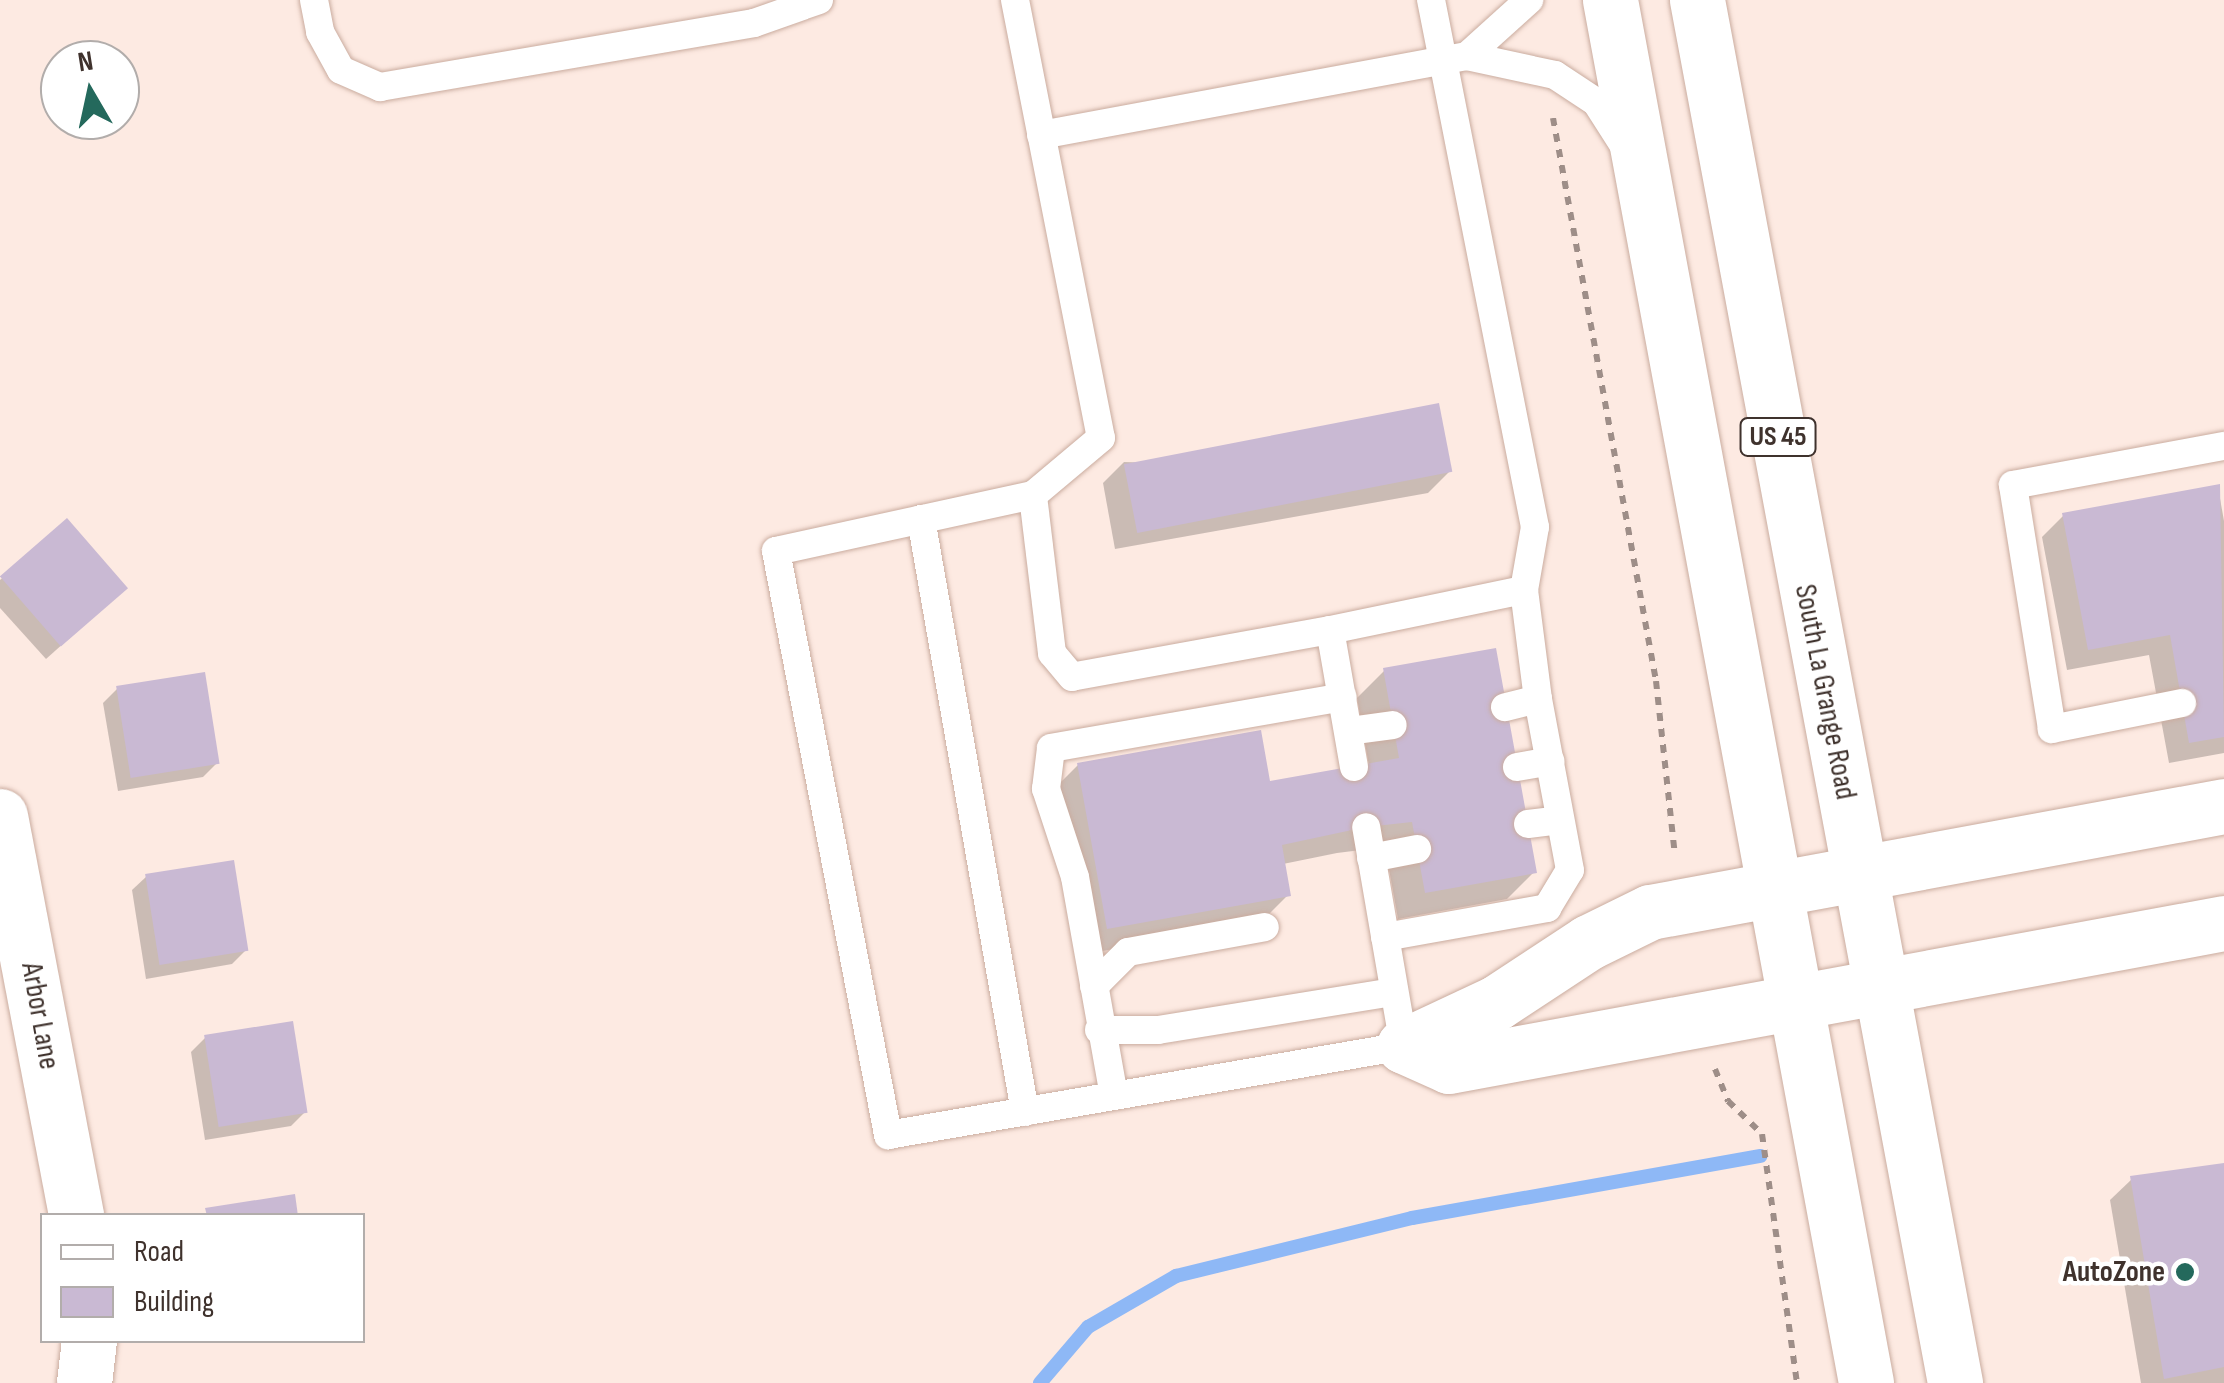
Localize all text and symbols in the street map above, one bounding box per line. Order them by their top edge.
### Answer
north arrow [40,40,140,140]
text: N [76,44,95,79]
road number: US 45 [1738,414,1818,460]
street label: South La Grange Road [1787,581,1863,803]
street label: Arbor Lane [13,960,67,1072]
legend [40,1213,365,1343]
text: Road [134,1234,184,1270]
place label: AutoZone [2063,1254,2165,1290]
marker: AutoZone [2174,1261,2196,1283]
text: Building [134,1284,214,1320]

